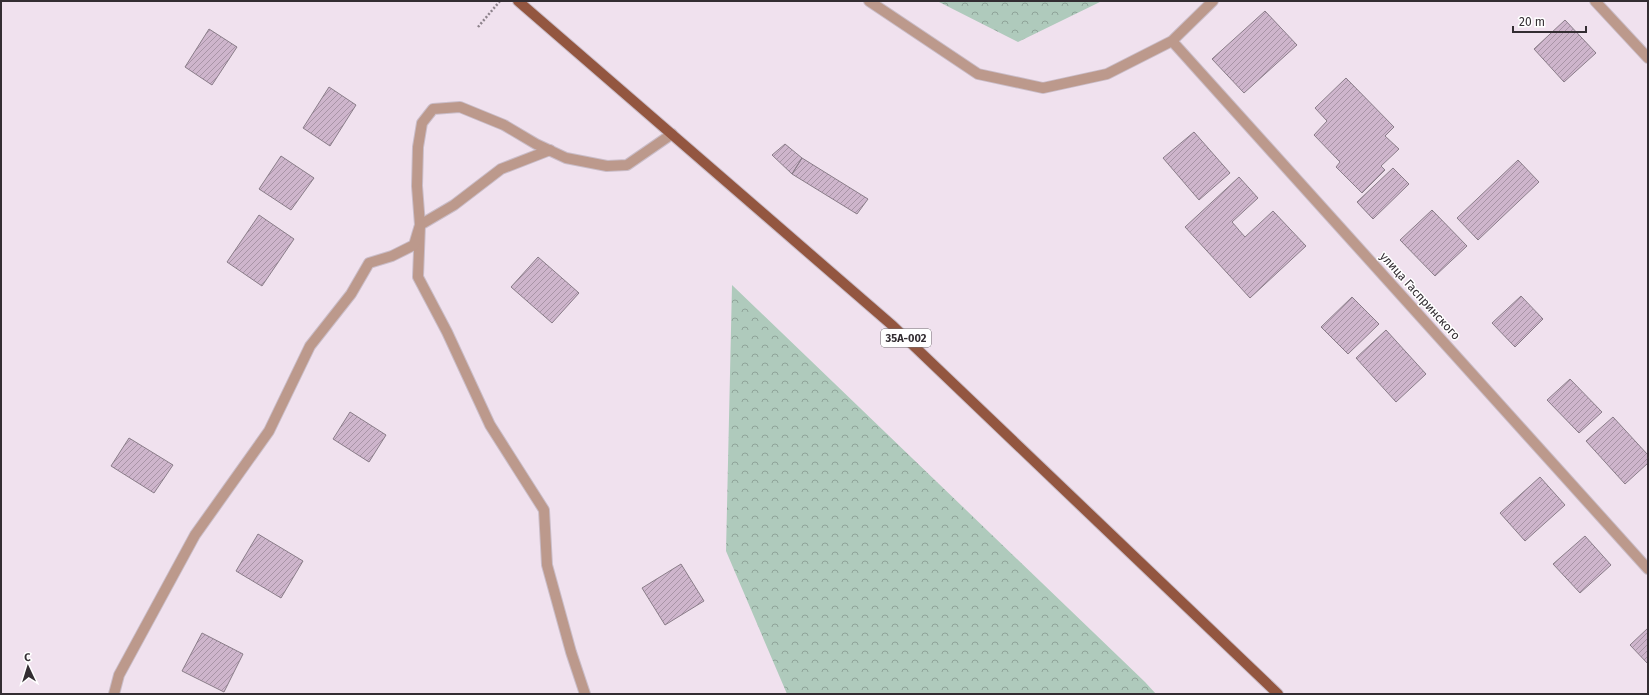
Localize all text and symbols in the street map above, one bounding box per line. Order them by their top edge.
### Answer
scale bar [1513,8,1586,34]
text: 20 m [1519,15,1545,29]
street label: улица Гаспринского [1377,249,1463,343]
road number: 35А-002 [881,329,931,347]
north arrow [8,647,48,687]
text: С [24,651,32,664]

